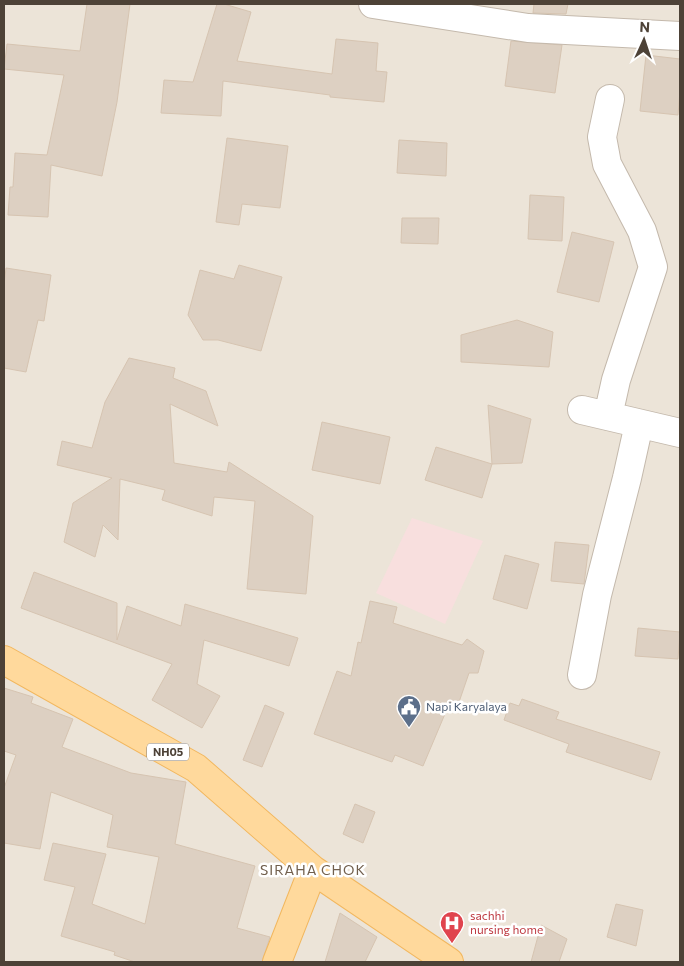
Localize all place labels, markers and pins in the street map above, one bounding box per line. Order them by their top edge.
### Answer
public building icon: Napi Karyalaya [396,694,422,728]
place label: Napi Karyalaya [426,699,507,713]
place label: sachhi nursing home [470,908,543,936]
hospital icon: sachhi nursing home [439,910,465,944]

